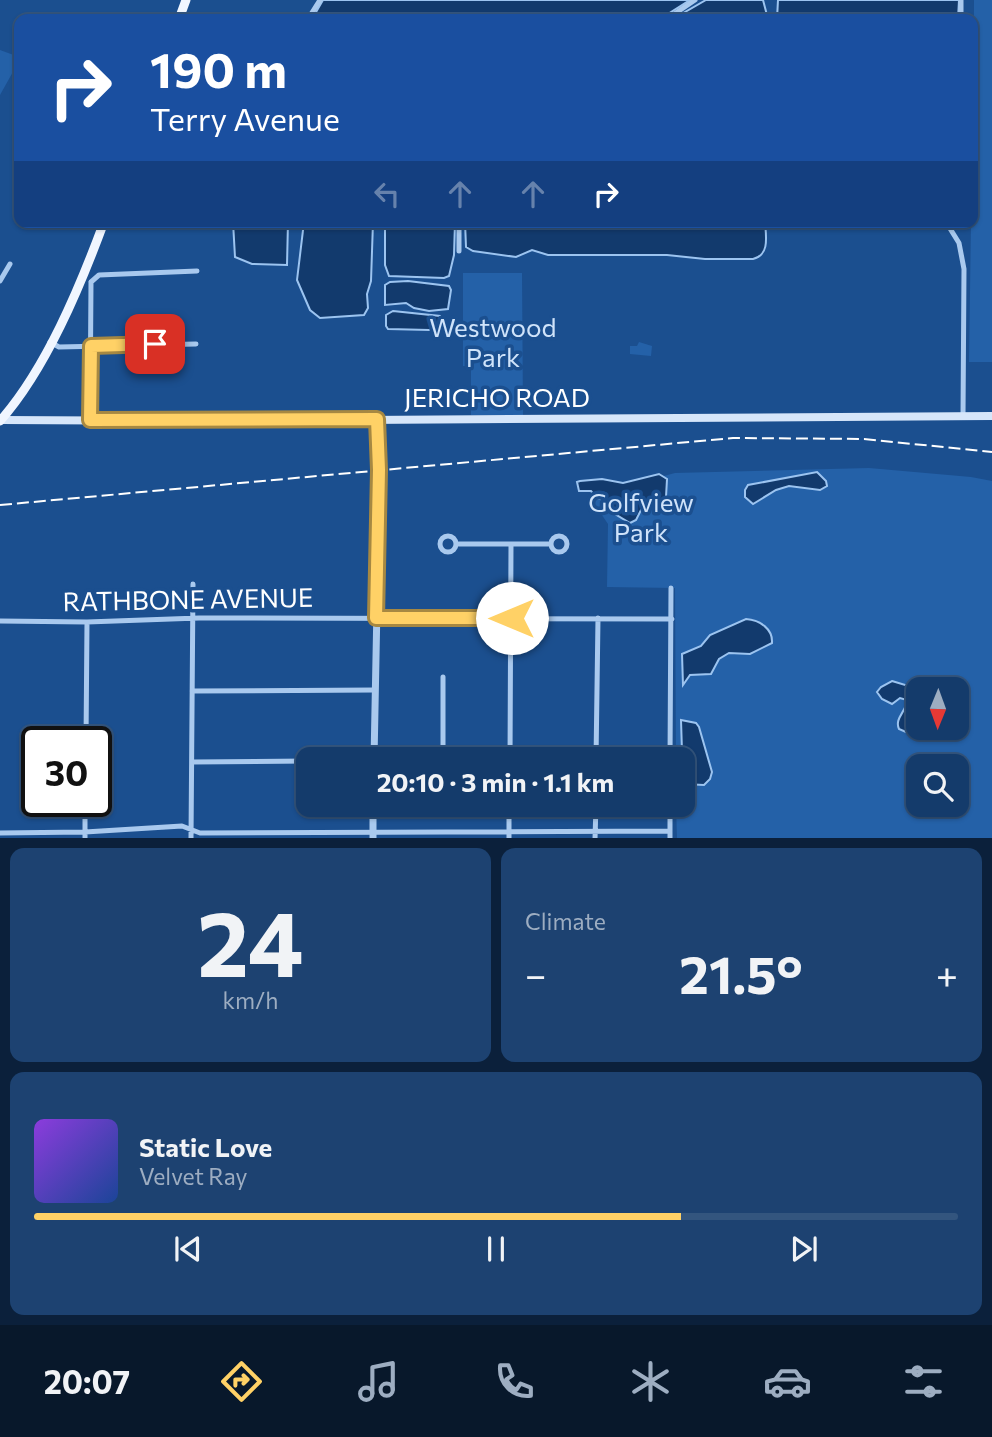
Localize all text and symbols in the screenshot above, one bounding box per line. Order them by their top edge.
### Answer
text: 190 m [150,38,287,98]
icon: right [35,42,126,133]
text: Terry Avenue [150,98,340,138]
icon: left [368,175,406,213]
icon: ahead [441,175,479,213]
icon: ahead [514,175,552,213]
icon: right [587,175,625,213]
park label: Westwood Park [429,311,557,372]
pin [125,314,185,374]
icon: arrive [136,325,174,363]
street label: JERICHO ROAD [404,381,590,412]
park label: Golfview Park [588,486,694,547]
street label: RATHBONE AVENUE [62,581,314,616]
position arrow [475,581,549,655]
north arrow [906,677,970,740]
map controls [906,677,969,817]
speed limit sign: 30 [21,726,112,817]
button: search [906,754,969,817]
text: 20:10 · 3 min · 1.1 km [377,766,614,797]
text: 24 [197,884,304,996]
text: Climate [525,907,606,935]
text: 21.5° [679,941,803,1005]
text: − [525,950,547,997]
text: + [936,950,958,997]
text: km/h [223,986,278,1014]
text: Static Love [139,1131,272,1162]
text: Velvet Ray [139,1162,247,1190]
icon: previous [169,1230,207,1268]
icon: pause [477,1230,515,1268]
icon: next [785,1230,823,1268]
icon: directions [217,1357,266,1406]
icon: music [354,1357,403,1406]
icon: phone [490,1357,539,1406]
icon: climate [626,1357,675,1406]
icon: car [763,1357,812,1406]
icon: filters [899,1357,948,1406]
text: 20:07 [44,1361,130,1401]

